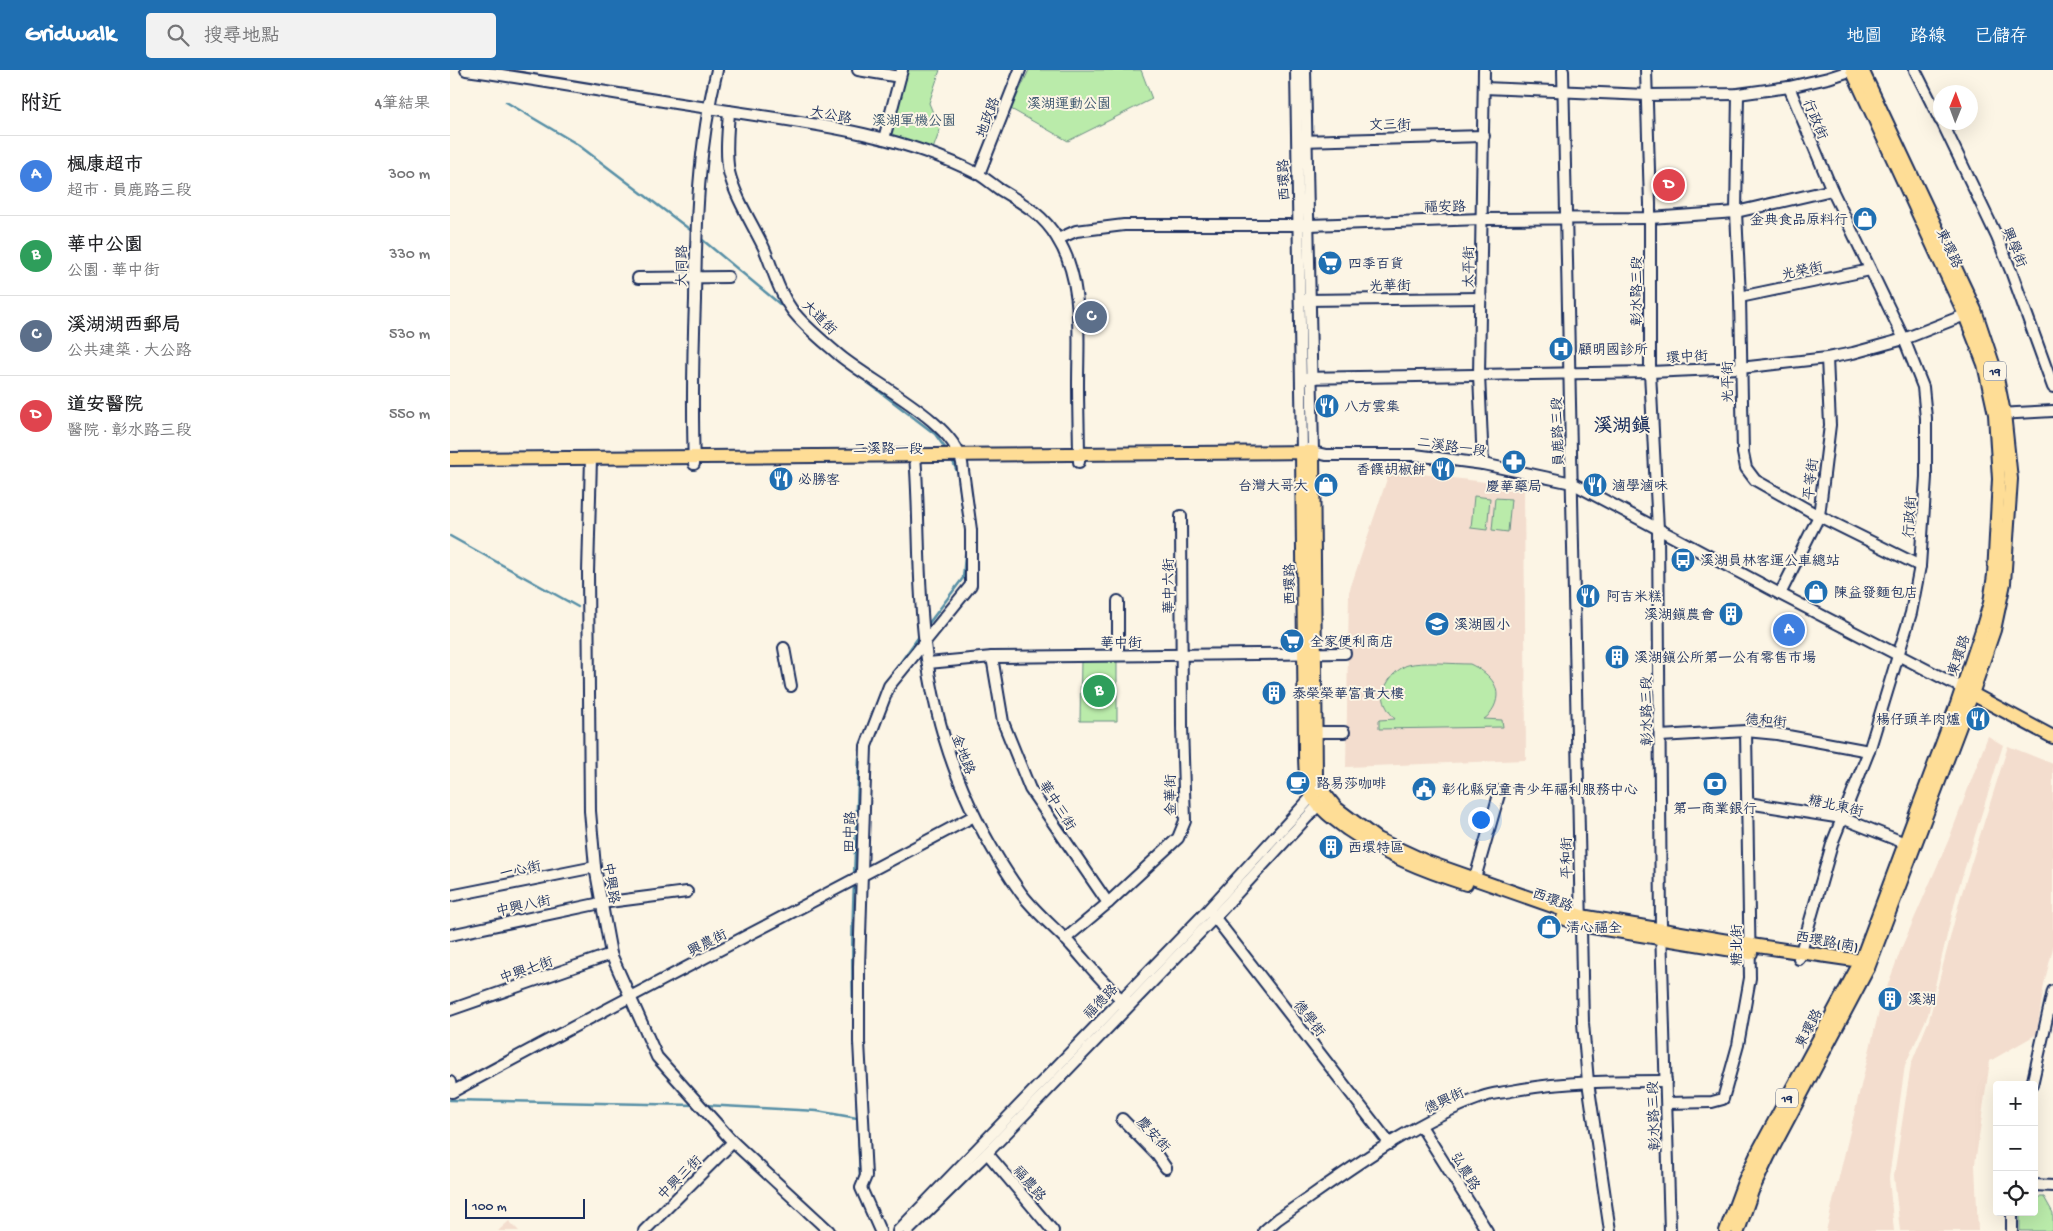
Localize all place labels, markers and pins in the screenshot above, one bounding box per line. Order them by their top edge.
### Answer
pin: D [1653,166,1685,204]
shop icon: 金典食品原料行 [1852,206,1878,232]
place label: 金典食品原料行 [1750,212,1848,230]
supermarket icon: 四季百貨 [1317,250,1343,276]
place label: 四季百貨 [1348,256,1404,274]
pin: C [1075,298,1107,336]
hospital icon: 顧明國診所 [1548,336,1574,362]
place label: 顧明國診所 [1578,342,1648,360]
restaurant icon: 八方雲集 [1314,393,1340,419]
place label: 八方雲集 [1344,399,1400,417]
pharmacy icon: 慶華藥局 [1501,449,1527,475]
restaurant icon: 香饌胡椒餅 [1430,456,1456,482]
place label: 香饌胡椒餅 [1356,462,1426,480]
restaurant icon: 必勝客 [768,466,794,492]
place label: 必勝客 [798,472,840,490]
shop icon: 台灣大哥大 [1313,472,1339,498]
restaurant icon: 滷學滷味 [1582,472,1608,498]
place label: 台灣大哥大 [1238,478,1308,496]
place label: 滷學滷味 [1612,478,1668,496]
place label: 慶華藥局 [1486,479,1542,497]
bus stop icon: 溪湖員林客運公車總站 [1670,547,1696,573]
place label: 溪湖員林客運公車總站 [1700,553,1840,571]
shop icon: 陳益發麵包店 [1803,579,1829,605]
restaurant icon: 阿吉米糕 [1575,583,1601,609]
place label: 陳益發麵包店 [1834,585,1918,603]
place label: 阿吉米糕 [1606,589,1662,607]
building icon: 溪湖鎮農會 [1718,601,1744,627]
place label: 溪湖鎮農會 [1644,607,1715,625]
school or university icon: 溪湖國小 [1424,611,1450,637]
pin: A [1773,611,1805,649]
place label: 溪湖國小 [1454,617,1510,635]
supermarket icon: 全家便利商店 [1279,628,1305,654]
place label: 全家便利商店 [1310,634,1394,652]
building icon: 溪湖鎮公所第一公有零售市場 [1604,644,1630,670]
place label: 溪湖鎮公所第一公有零售市場 [1634,650,1816,668]
pin: B [1083,672,1115,710]
building icon: 泰榮榮華富貴大樓 [1261,680,1287,706]
place label: 泰榮榮華富貴大樓 [1292,687,1404,704]
restaurant icon: 楊仔頭羊肉爐 [1965,706,1991,732]
place label: 楊仔頭羊肉爐 [1876,712,1960,730]
cafe icon: 路易莎咖啡 [1285,770,1311,796]
bank icon: 第一商業銀行 [1702,771,1728,797]
place label: 路易莎咖啡 [1316,776,1386,794]
public building icon: 彰化縣兒童青少年福利服務中心 [1411,776,1437,802]
place label: 彰化縣兒童青少年福利服務中心 [1442,782,1638,800]
place label: 第一商業銀行 [1673,801,1757,819]
building icon: 西環特區 [1318,834,1344,860]
place label: 西環特區 [1348,840,1404,858]
shop icon: 清心福全 [1536,914,1562,940]
place label: 清心福全 [1566,921,1622,938]
building icon: 溪湖 [1877,986,1903,1012]
place label: 溪湖 [1908,992,1936,1010]

